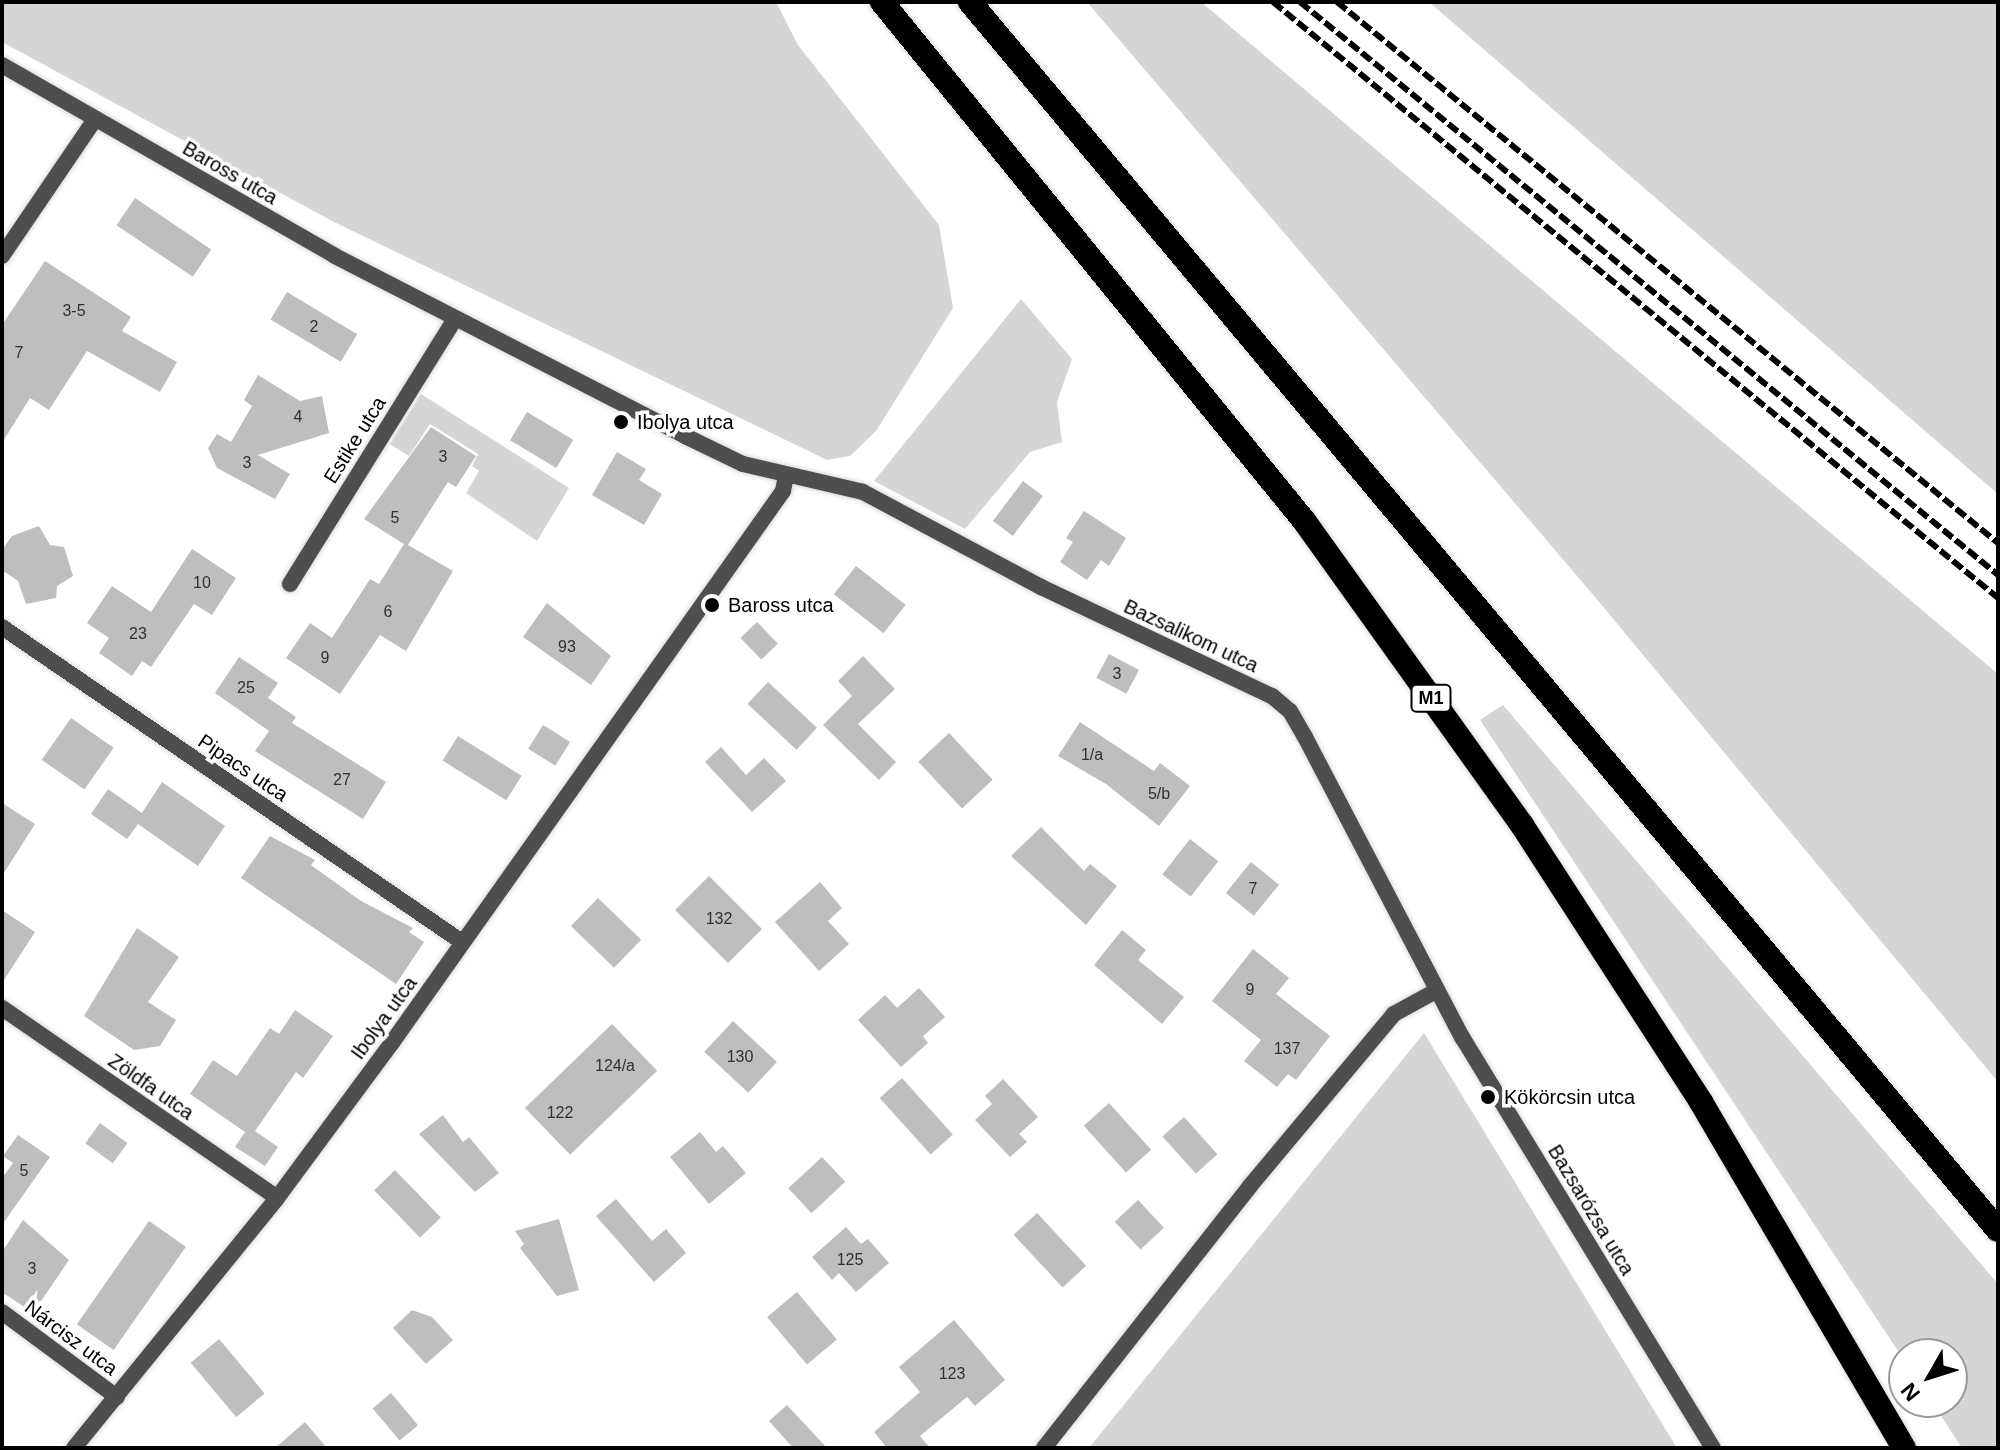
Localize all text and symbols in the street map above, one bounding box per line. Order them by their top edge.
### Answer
street label: Baross utca [178,136,282,210]
house number: 3-5 [62,301,86,321]
house number: 2 [310,317,318,337]
house number: 7 [15,343,23,363]
street label: Estike utca [319,392,391,488]
house number: 4 [294,407,302,427]
place label: Ibolya utca [637,410,734,434]
marker: Ibolya utca [612,413,630,431]
house number: 3 [439,447,447,467]
house number: 3 [243,453,251,473]
house number: 5 [391,508,399,528]
house number: 10 [193,573,211,593]
place label: Baross utca [728,593,834,617]
street label: Bazsalikom utca [1120,594,1262,678]
marker: Baross utca [703,596,721,614]
house number: 6 [384,602,392,622]
house number: 23 [129,624,147,644]
house number: 93 [558,637,576,657]
house number: 9 [321,648,329,668]
house number: 3 [1113,664,1121,684]
house number: 25 [237,678,255,698]
road number: M1 [1409,684,1453,712]
street label: Pipacs utca [193,729,293,807]
house number: 1/a [1081,745,1103,765]
house number: 27 [333,770,351,790]
house number: 5/b [1148,784,1170,804]
house number: 7 [1249,879,1257,899]
house number: 132 [706,909,732,929]
street label: Ibolya utca [346,972,422,1064]
house number: 9 [1246,980,1254,1000]
house number: 137 [1274,1039,1300,1059]
house number: 130 [727,1047,753,1067]
street label: Zöldfa utca [104,1049,198,1125]
house number: 124/a [595,1056,635,1076]
place label: Kökörcsin utca [1504,1085,1635,1109]
marker: Kökörcsin utca [1479,1088,1497,1106]
house number: 122 [547,1103,573,1123]
street label: Bazsarózsa utca [1543,1140,1639,1280]
house number: 5 [20,1161,28,1181]
house number: 125 [837,1250,863,1270]
house number: 3 [28,1259,36,1279]
street label: Nárcisz utca [20,1295,122,1381]
north arrow [1888,1338,1968,1418]
house number: 123 [939,1364,965,1384]
text: N [1896,1378,1925,1406]

